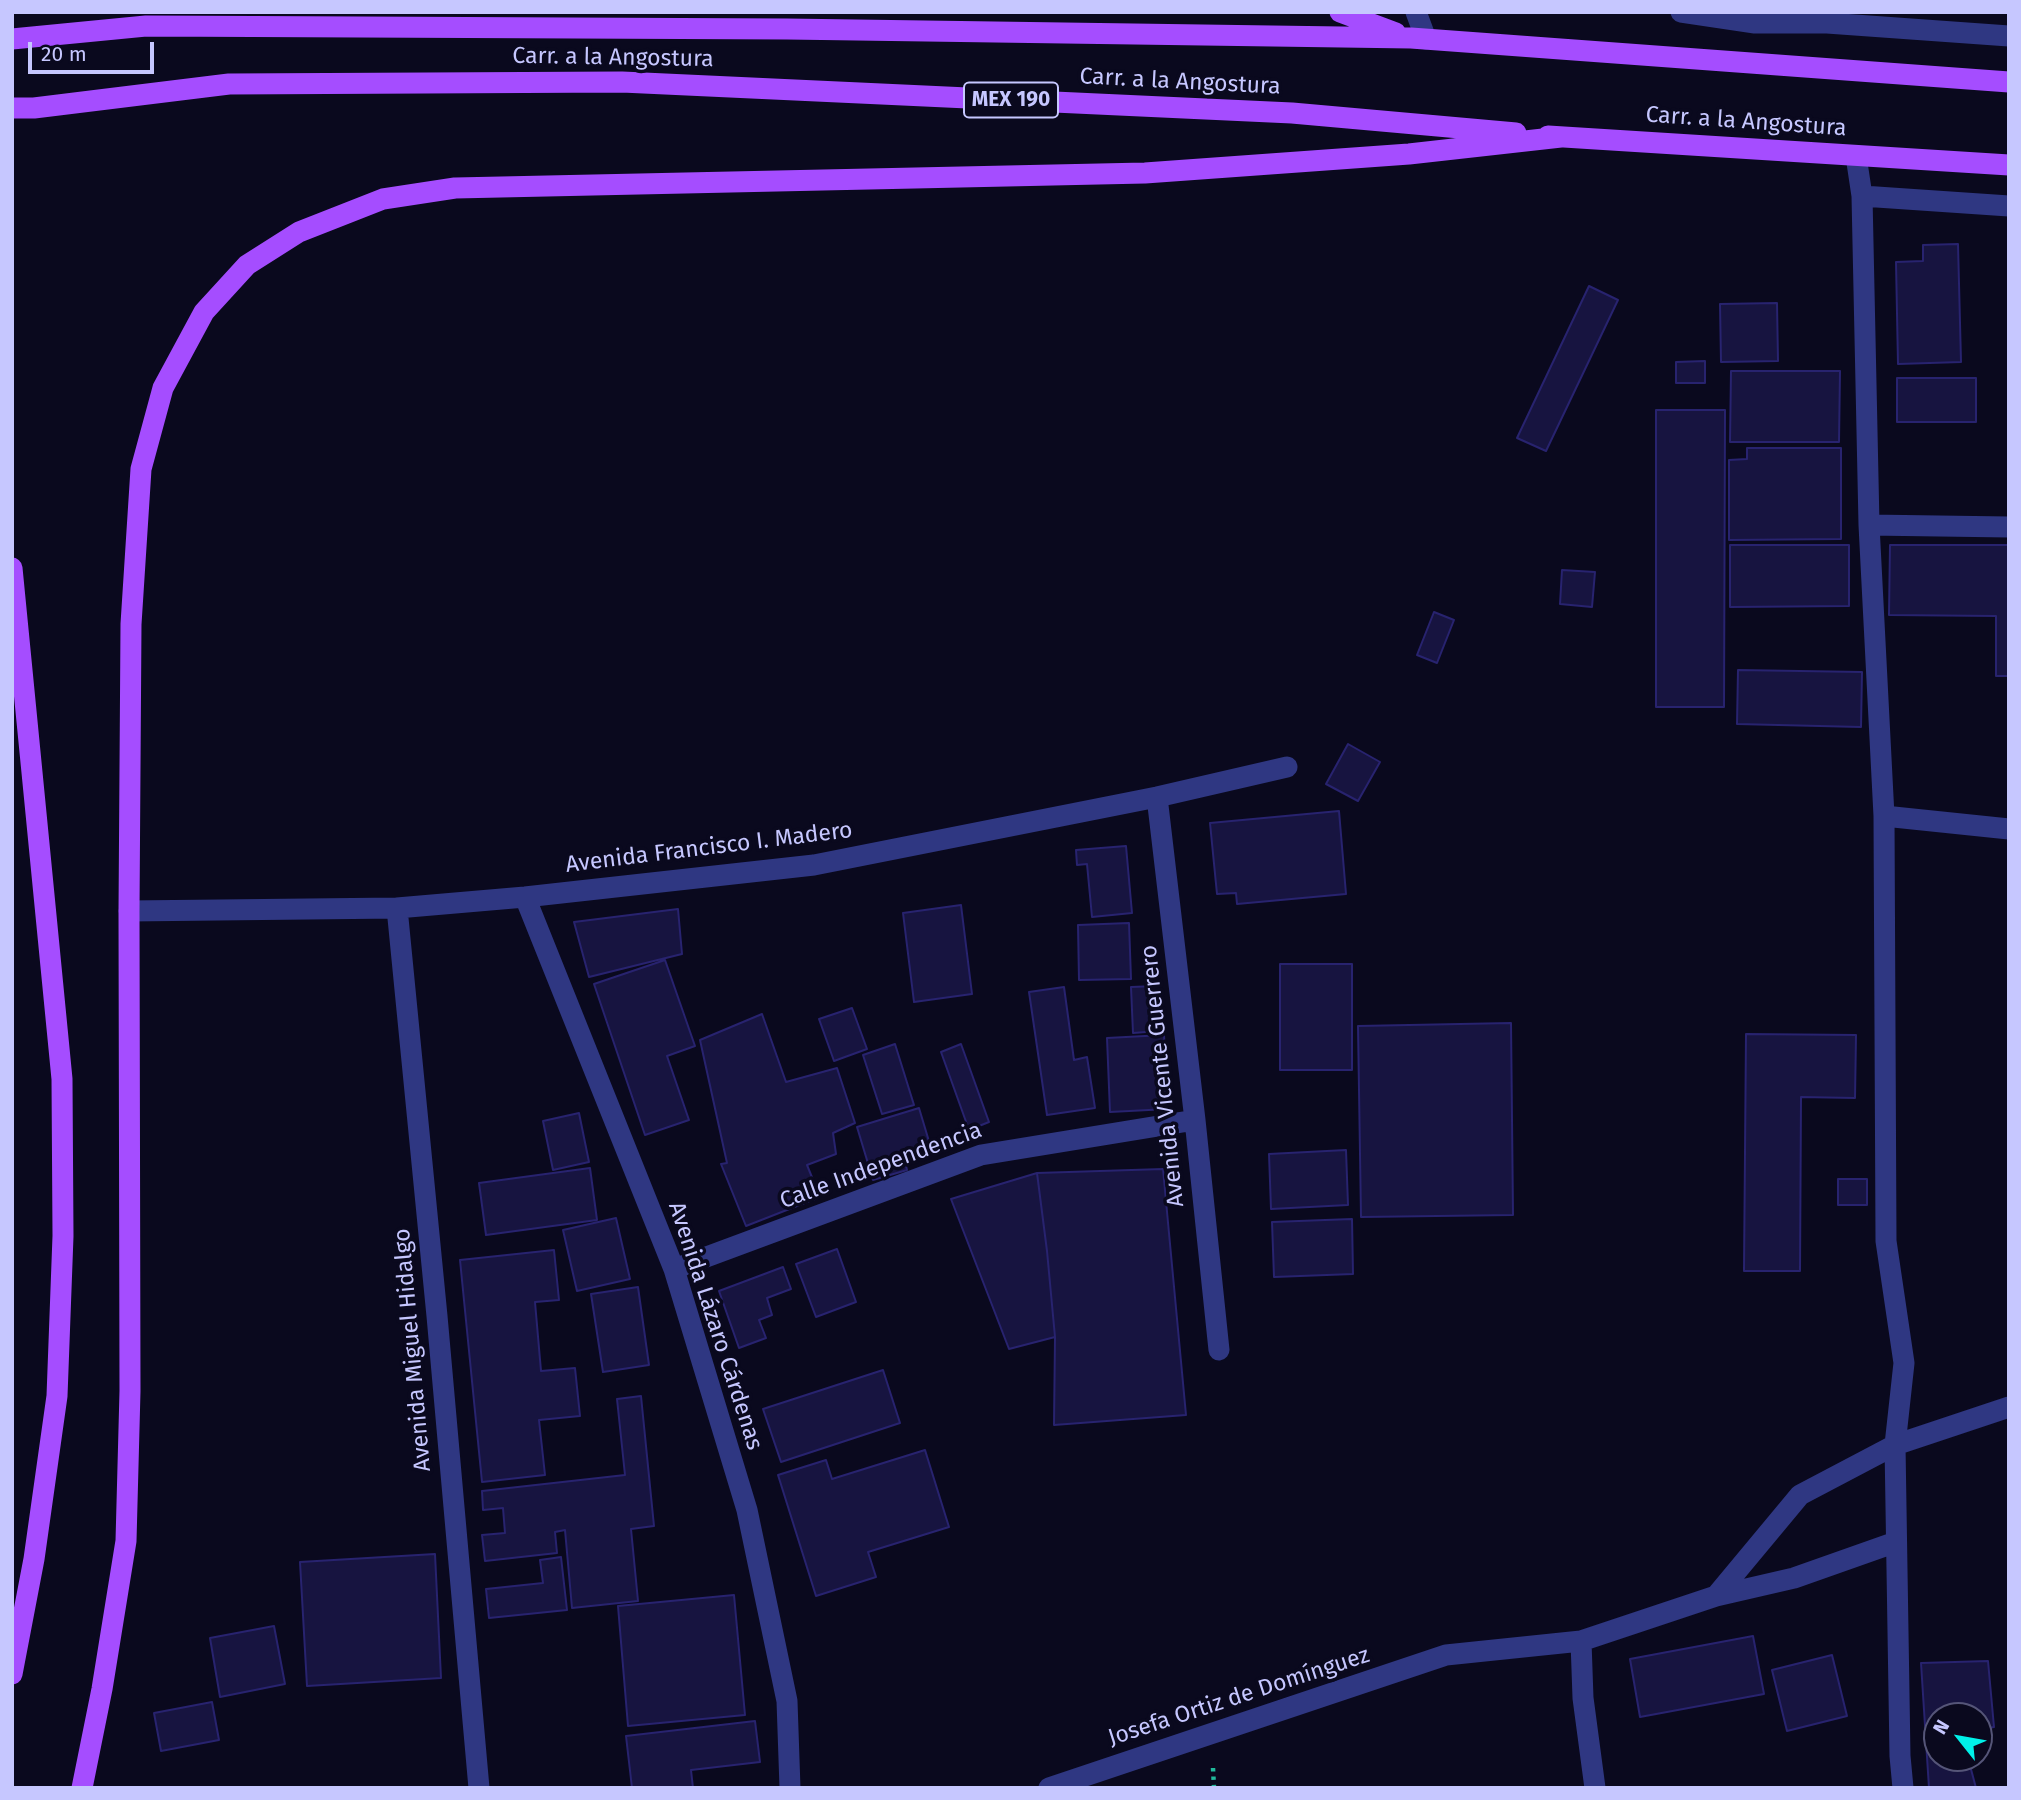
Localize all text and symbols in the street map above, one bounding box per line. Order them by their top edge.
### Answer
scale bar [32,28,158,72]
text: 20 m [41,41,87,67]
street label: Carr. a la Angostura [512,42,714,74]
street label: Carr. a la Angostura [1079,63,1281,101]
road number: MEX 190 [964,82,1058,118]
street label: Carr. a la Angostura [1645,101,1847,143]
street label: Avenida Francisco I. Madero [564,817,854,879]
street label: Avenida Vicente Guerrero [1136,944,1190,1208]
street label: Calle Independencia [776,1117,986,1215]
street label: Avenida Lázaro Cárdenas [662,1199,768,1453]
street label: Avenida Miguel Hidalgo [389,1227,437,1473]
street label: Josefa Ortiz de Domínguez [1105,1642,1373,1752]
north arrow [1923,1702,1993,1772]
text: N [1928,1716,1954,1738]

